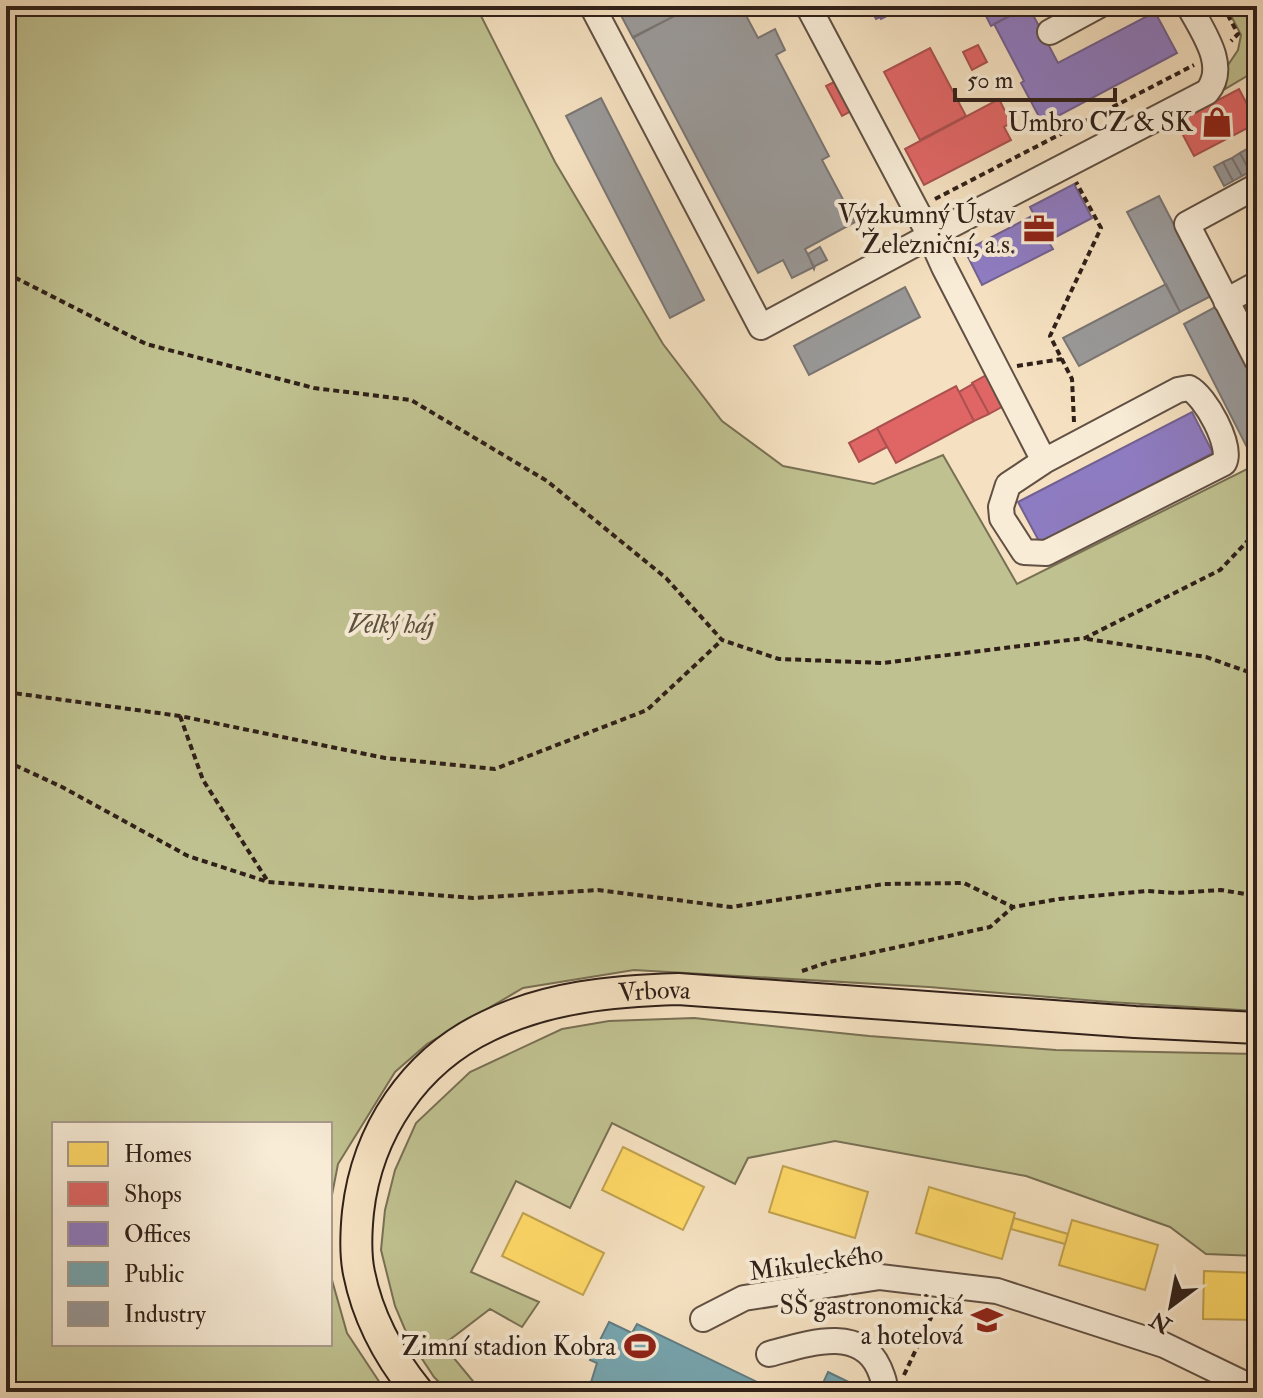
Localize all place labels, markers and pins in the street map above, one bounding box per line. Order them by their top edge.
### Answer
shop icon: Umbro CZ & SK [1200,105,1234,139]
place label: Umbro CZ & SK [1008,107,1194,139]
place label: Výzkumný Ústav Železniční, a.s. [838,197,1016,261]
office icon: Výzkumný Ústav Železniční, a.s. [1022,212,1056,246]
place label: SŠ gastronomická a hotelová [779,1288,963,1352]
school or university icon: SŠ gastronomická a hotelová [970,1303,1004,1337]
sports icon: Zimní stadion Kobra [623,1329,657,1363]
place label: Zimní stadion Kobra [401,1331,616,1363]

